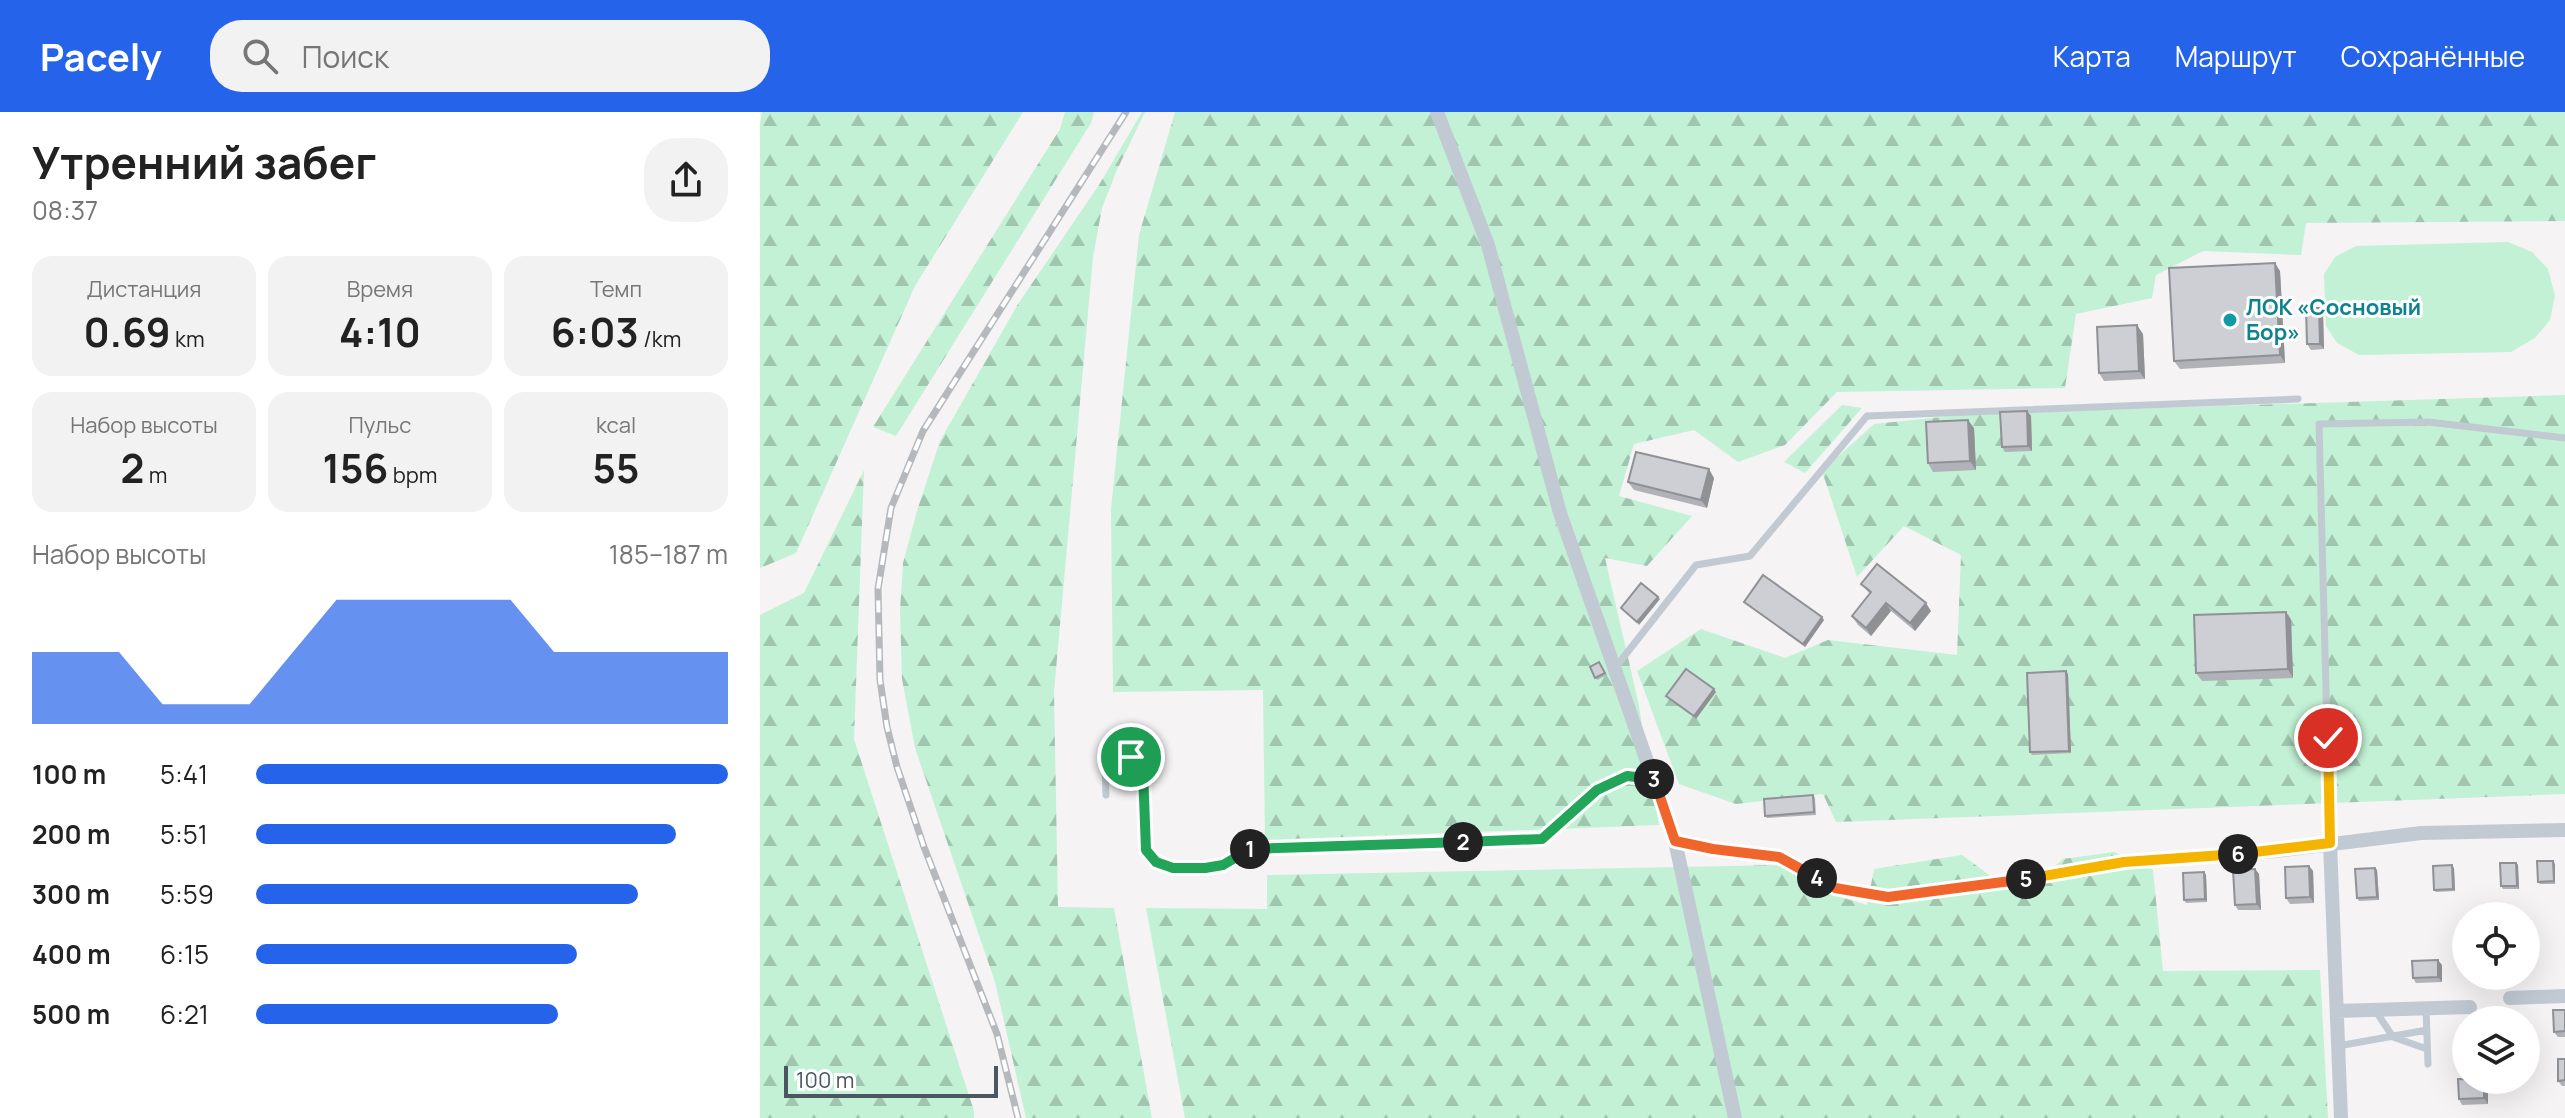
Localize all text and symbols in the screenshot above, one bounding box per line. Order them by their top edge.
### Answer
search box [210,20,770,92]
text: Pacely [40,30,162,82]
icon: search [238,34,282,78]
text: Поиск [302,36,389,77]
text: Карта [2053,37,2131,75]
text: Маршрут [2175,37,2297,75]
text: Сохранённые [2341,37,2525,75]
text: Утренний забег [32,132,376,192]
button: share [644,138,728,222]
text: 08:37 [32,192,98,228]
text: Дистанция [87,274,201,304]
text: Время [347,274,413,304]
text: Темп [590,274,642,304]
place label: ЛОК «Сосновый Бор» [2246,292,2421,347]
text: 0.69 [83,304,171,359]
text: 4:10 [339,304,421,359]
text: 6:03 [551,304,639,359]
marker: ЛОК «Сосновый Бор» [2221,311,2239,329]
text: km [171,324,205,354]
text: /km [639,324,681,354]
text: Набор высоты [70,410,218,440]
text: Пульс [349,410,411,440]
text: kcal [596,410,636,440]
text: 2 [121,440,144,495]
text: 156 [323,440,388,495]
text: 55 [593,440,639,495]
text: m [144,460,167,490]
text: bpm [388,460,437,490]
text: Набор высоты [32,536,206,572]
text: 185–187 m [609,536,728,572]
pin [2294,704,2362,772]
icon: check [2306,716,2350,760]
pin [1097,723,1165,791]
icon: arrive [1109,735,1153,779]
text: 100 m [32,756,106,792]
text: 5:41 [160,756,208,792]
pin: 3 [1634,759,1674,799]
text: 3 [1648,764,1660,794]
text: 200 m [32,816,110,852]
text: 5:51 [160,816,208,852]
pin: 2 [1443,822,1483,862]
text: 2 [1456,827,1470,857]
pin: 1 [1230,829,1270,869]
text: 1 [1245,834,1255,864]
pin: 6 [2218,834,2258,874]
text: 6 [2231,839,2245,869]
pin: 4 [1797,858,1837,898]
pin: 5 [2006,859,2046,899]
text: 4 [1810,863,1824,893]
text: 5 [2020,864,2032,894]
text: 300 m [32,876,110,912]
text: 5:59 [160,876,214,912]
map controls [2452,902,2540,1094]
button: locate [2452,902,2540,990]
text: 400 m [32,936,111,972]
text: 6:15 [160,936,209,972]
text: 500 m [32,996,110,1032]
text: 6:21 [160,996,209,1032]
button: layers [2452,1006,2540,1094]
scale bar [784,1062,998,1098]
text: 100 m [796,1065,854,1095]

